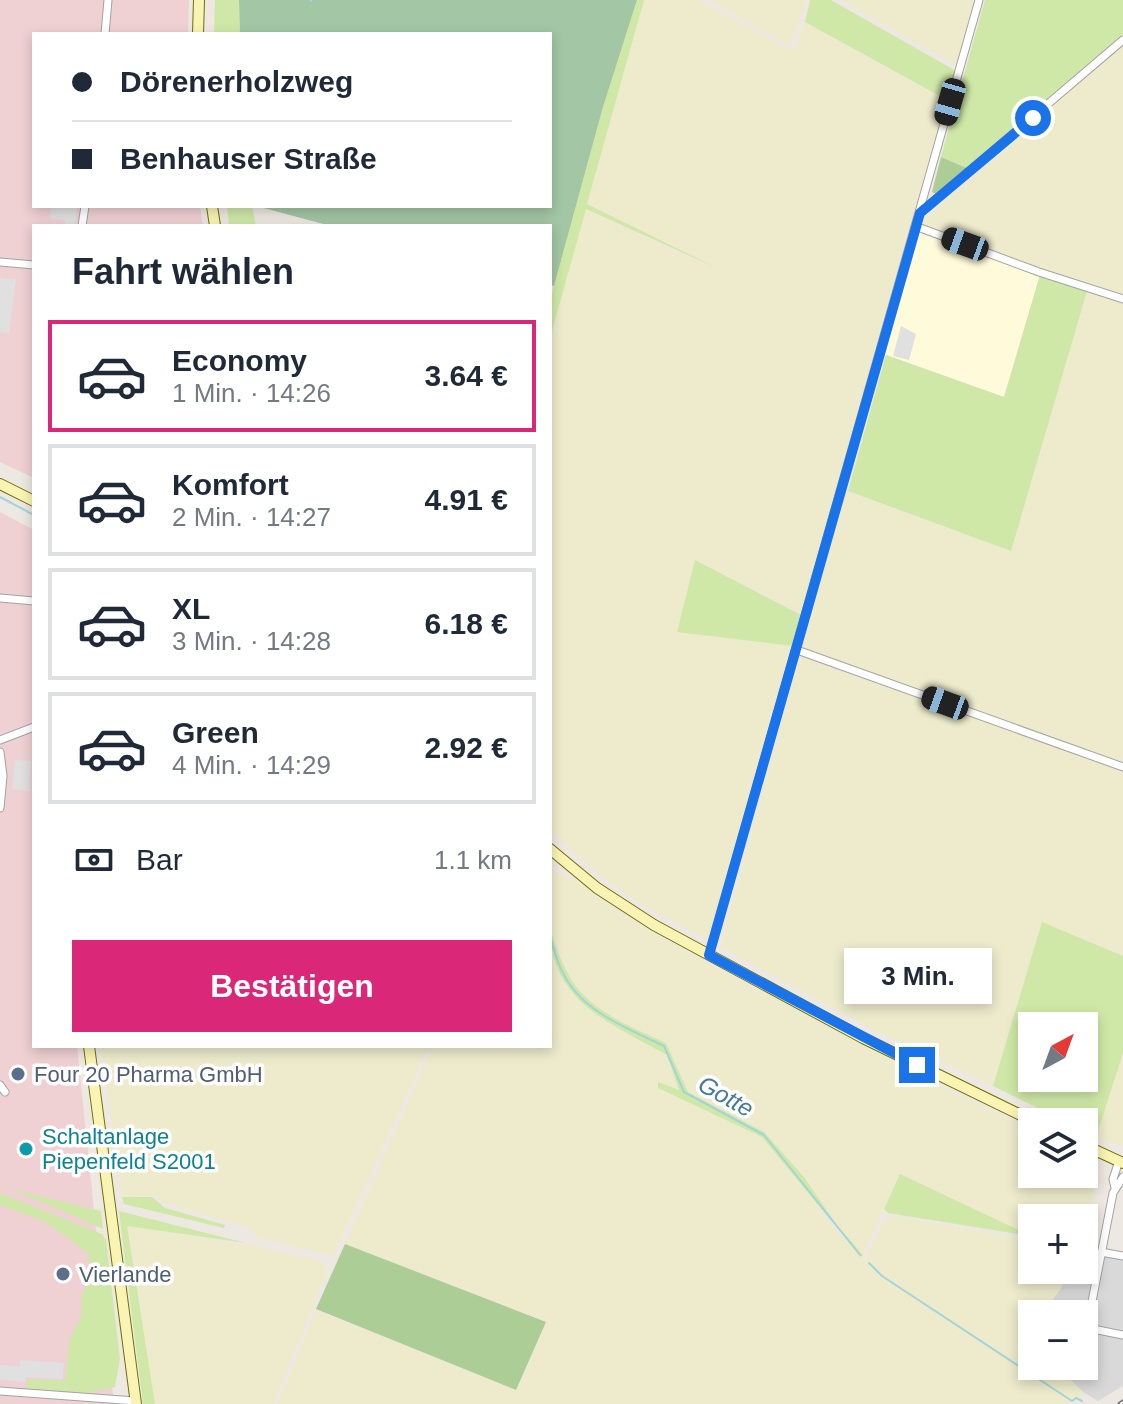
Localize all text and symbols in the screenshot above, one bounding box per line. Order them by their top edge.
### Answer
text: Dörenerholzweg [120,65,353,98]
car [932,76,968,128]
route start [1015,100,1051,136]
text: Benhauser Straße [120,142,377,175]
car [938,225,992,263]
text: Fahrt wählen [72,251,294,292]
icon: car [76,340,148,412]
text: Economy [172,344,307,377]
text: 3.64 € [425,359,508,392]
text: 1 Min. · 14:26 [172,378,331,408]
icon: car [76,464,148,536]
text: Komfort [172,468,289,501]
text: 4.91 € [425,483,508,516]
text: 2 Min. · 14:27 [172,502,331,532]
icon: car [76,588,148,660]
text: XL [172,592,210,625]
text: 6.18 € [425,607,508,640]
text: 3 Min. · 14:28 [172,626,331,656]
car [918,684,972,722]
icon: car [76,712,148,784]
text: Green [172,716,259,749]
text: 2.92 € [425,731,508,764]
text: 4 Min. · 14:29 [172,750,331,780]
icon: cash [72,838,116,882]
text: Bar [136,843,183,876]
text: 1.1 km [434,845,512,875]
button: Bestätigen [72,940,512,1032]
callout: 3 Min. [843,949,991,1005]
text: 3 Min. [881,961,955,991]
north arrow [1018,1012,1098,1092]
map controls [1018,1012,1098,1380]
route end [899,1047,935,1083]
place label: Four 20 Pharma GmbH [34,1062,263,1087]
marker: Four 20 Pharma GmbH [9,1065,27,1083]
water label: Gotte [694,1070,758,1122]
button: layers [1018,1108,1098,1188]
place label: Schaltanlage Piepenfeld S2001 [42,1124,216,1174]
marker: Schaltanlage Piepenfeld S2001 [17,1140,35,1158]
button: + [1018,1204,1098,1284]
place label: Vierlande [79,1262,172,1287]
marker: Vierlande [54,1265,72,1283]
button: − [1018,1300,1098,1380]

